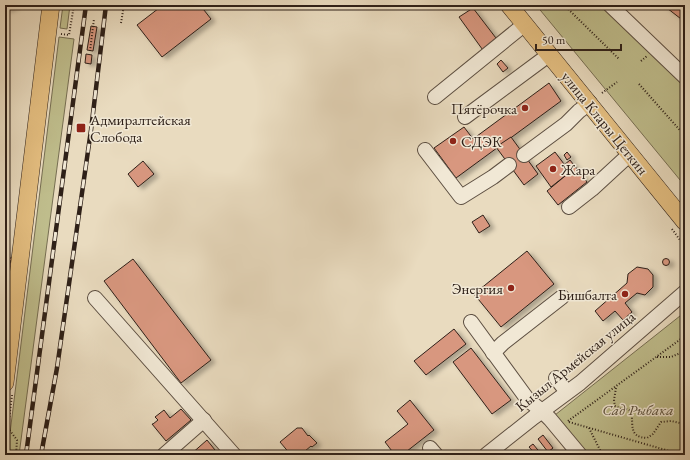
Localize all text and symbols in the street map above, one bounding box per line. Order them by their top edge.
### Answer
scale bar [536,26,621,52]
text: 50 m [542,32,566,48]
street label: улица Клары Цеткин [557,67,653,179]
place label: Пятёрочка [451,99,517,118]
marker: Пятёрочка [520,103,530,113]
place label: Адмиралтейская Слобода [89,110,191,146]
marker: Адмиралтейская Слобода [75,122,87,134]
place label: СДЭК [461,132,502,151]
marker: СДЭК [448,136,458,146]
place label: Жара [560,160,595,179]
marker: Жара [548,164,558,174]
place label: Энергия [452,279,503,298]
marker: Энергия [506,283,516,293]
place label: Бишбалта [558,285,617,304]
marker: Бишбалта [620,289,630,299]
street label: Кызыл Армейская улица [511,307,639,415]
park label: Сад Рыбака [602,400,674,419]

